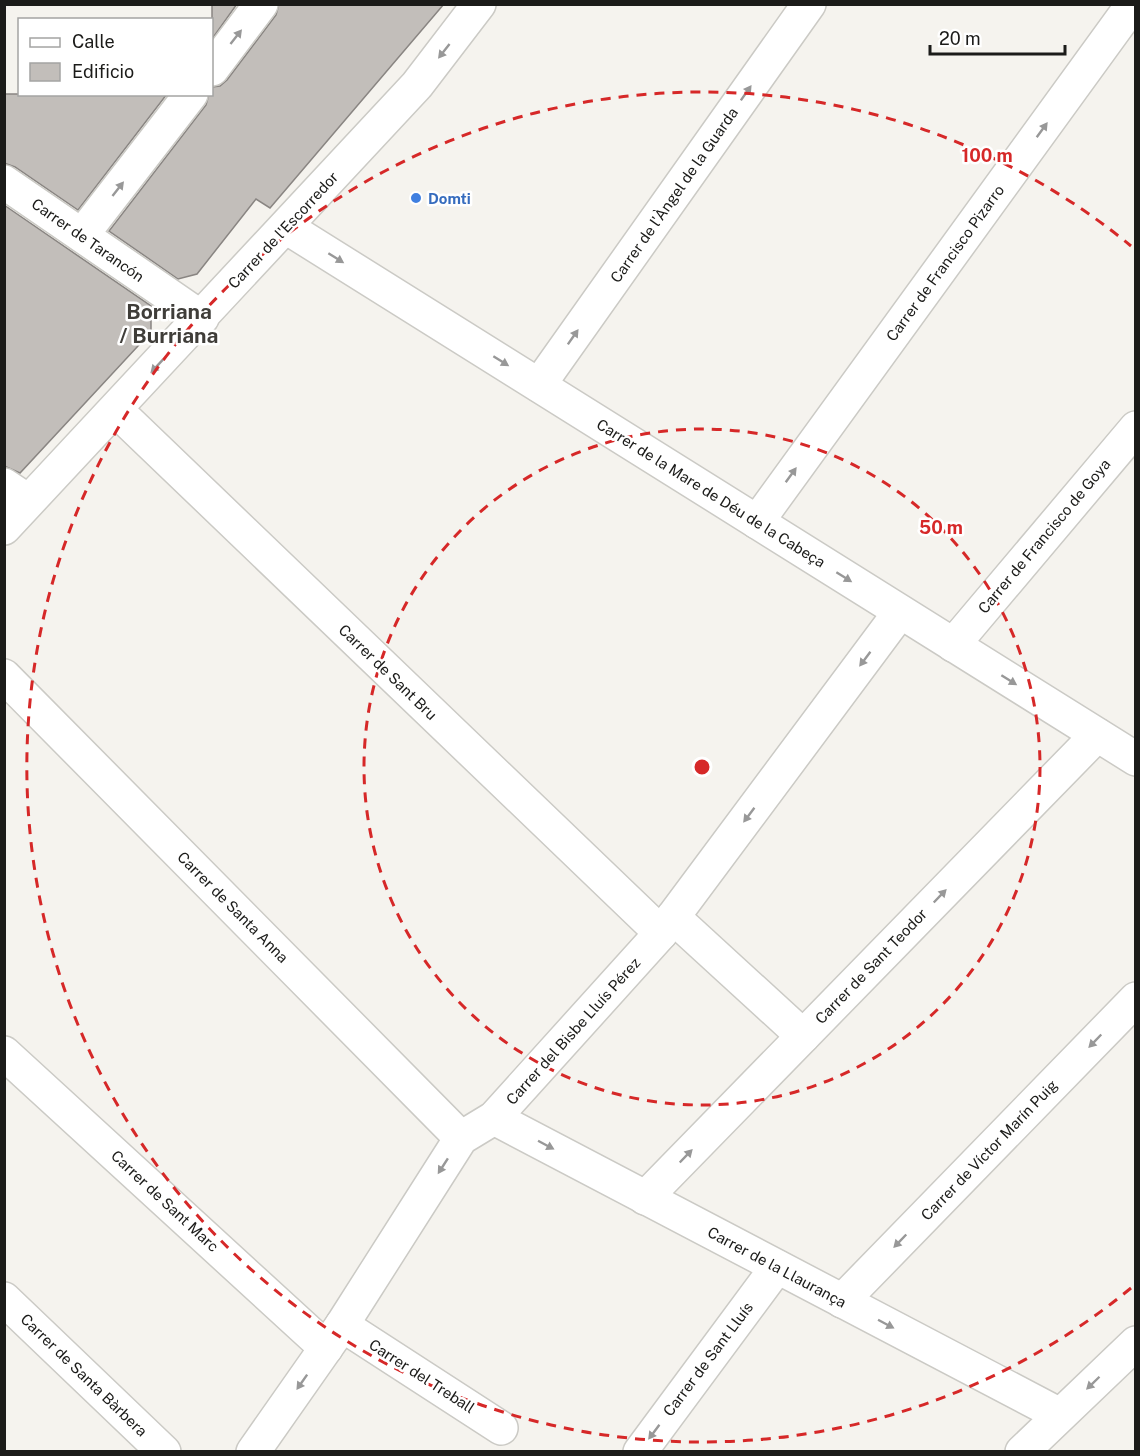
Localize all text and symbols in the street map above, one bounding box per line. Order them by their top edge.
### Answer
legend [18,18,213,96]
scale bar [930,18,1065,56]
text: 20 m [939,28,981,49]
one-way arrow [230,29,242,44]
text: Calle [72,31,115,52]
one-way arrow [437,43,450,59]
text: Edificio [72,61,134,82]
one-way arrow [740,85,752,100]
street label: Carrer de l'Àngel de la Guarda [607,104,741,286]
one-way arrow [1036,123,1048,139]
text: 100 m [961,145,1013,166]
street label: Carrer de l'Escorredor [225,168,342,292]
one-way arrow [111,181,124,197]
street label: Carrer de Francisco Pizarro [883,182,1007,344]
place label: Domti [428,190,471,207]
marker: Domti [409,191,423,205]
street label: Carrer de Tarancón [29,195,147,285]
one-way arrow [328,252,344,263]
district label: Borriana / Burriana [120,299,218,348]
one-way arrow [567,330,579,346]
one-way arrow [493,356,509,367]
one-way arrow [151,358,164,373]
street label: Carrer de la Mare de Déu de la Cabeça [594,415,828,571]
street label: Carrer de Francisco de Goya [974,455,1114,617]
one-way arrow [785,467,797,482]
text: 50 m [919,517,963,538]
one-way arrow [836,571,852,582]
street label: Carrer de Sant Bru [335,621,441,723]
one-way arrow [860,651,872,666]
one-way arrow [1001,675,1017,686]
centre of rings [692,757,712,777]
one-way arrow [743,807,755,823]
street label: Carrer de Santa Anna [174,848,292,966]
one-way arrow [933,889,947,904]
street label: Carrer de Sant Teodor [812,905,930,1027]
street label: Carrer del Bisbe Lluís Pérez [503,954,643,1108]
one-way arrow [1088,1034,1102,1048]
street label: Carrer de Víctor Marín Puig [917,1076,1061,1224]
one-way arrow [537,1140,554,1150]
street label: Carrer de Sant Marc [108,1147,222,1255]
one-way arrow [679,1149,693,1163]
one-way arrow [438,1158,449,1174]
street label: Carrer de la Llaurança [705,1223,849,1311]
one-way arrow [893,1234,907,1249]
street label: Carrer de Sant Lluís [660,1299,756,1419]
street label: Carrer de Santa Bàrbera [17,1310,151,1440]
one-way arrow [877,1319,894,1329]
street label: Carrer del Treball [366,1336,478,1416]
one-way arrow [296,1373,308,1389]
one-way arrow [1086,1376,1100,1390]
one-way arrow [649,1424,661,1439]

